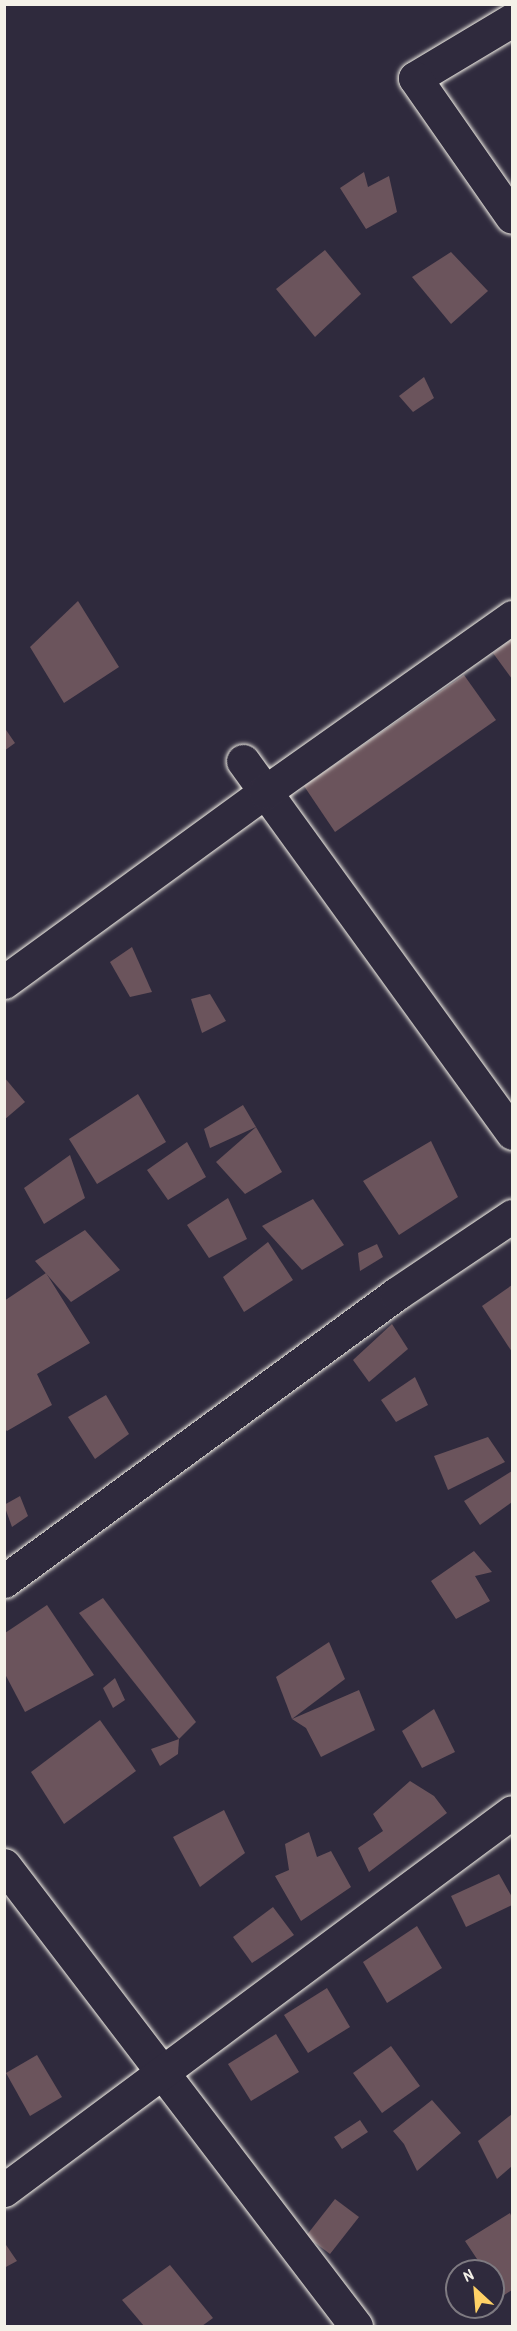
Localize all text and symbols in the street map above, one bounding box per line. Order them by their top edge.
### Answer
north arrow [445,2259,505,2319]
text: N [459,2263,477,2286]

